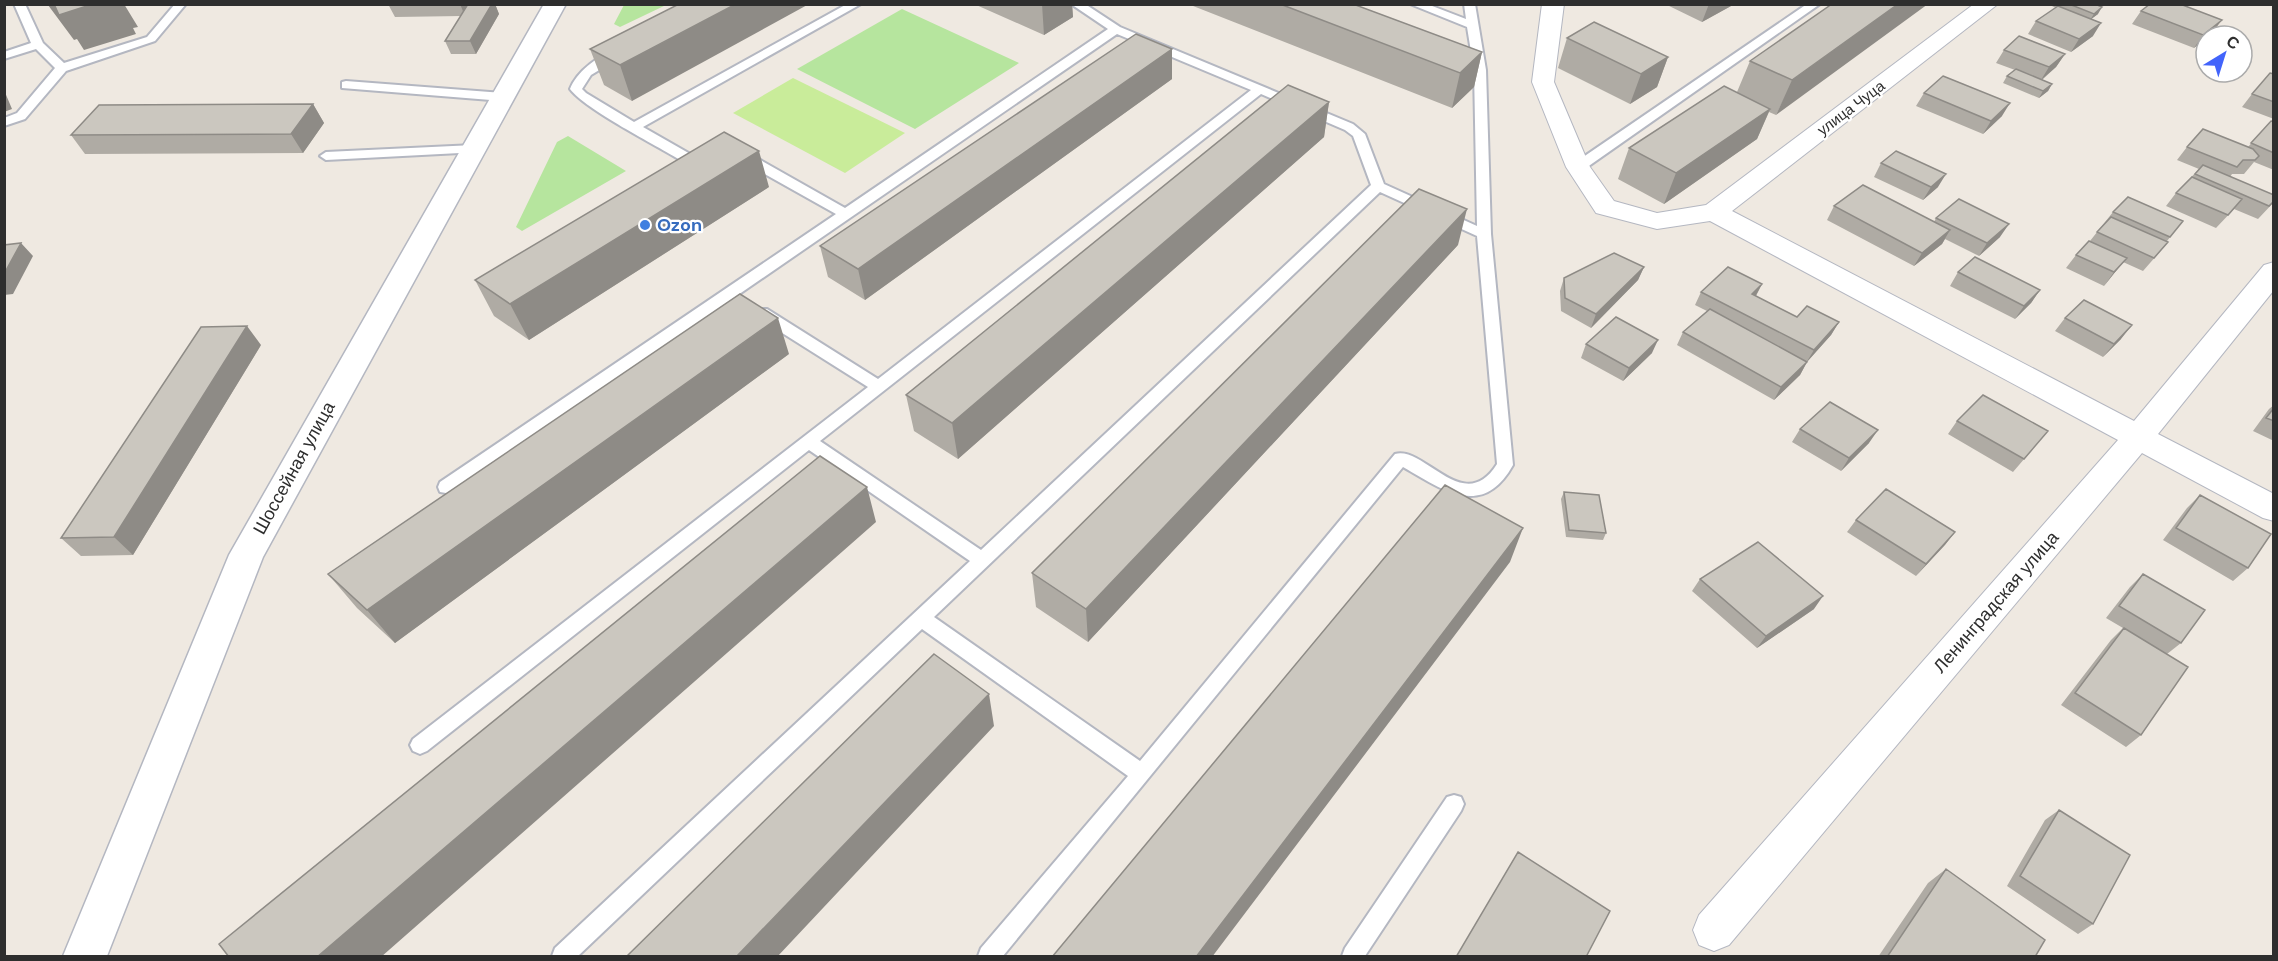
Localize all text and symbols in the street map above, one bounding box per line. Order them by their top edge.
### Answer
north arrow [2194,24,2254,84]
text: С [2222,31,2244,55]
street label: улица Чуца [1813,76,1889,140]
place label: Ozon [657,213,702,237]
marker: Ozon [638,218,652,232]
street label: Шоссейная улица [247,396,341,539]
street label: Ленинградская улица [1928,525,2065,678]

